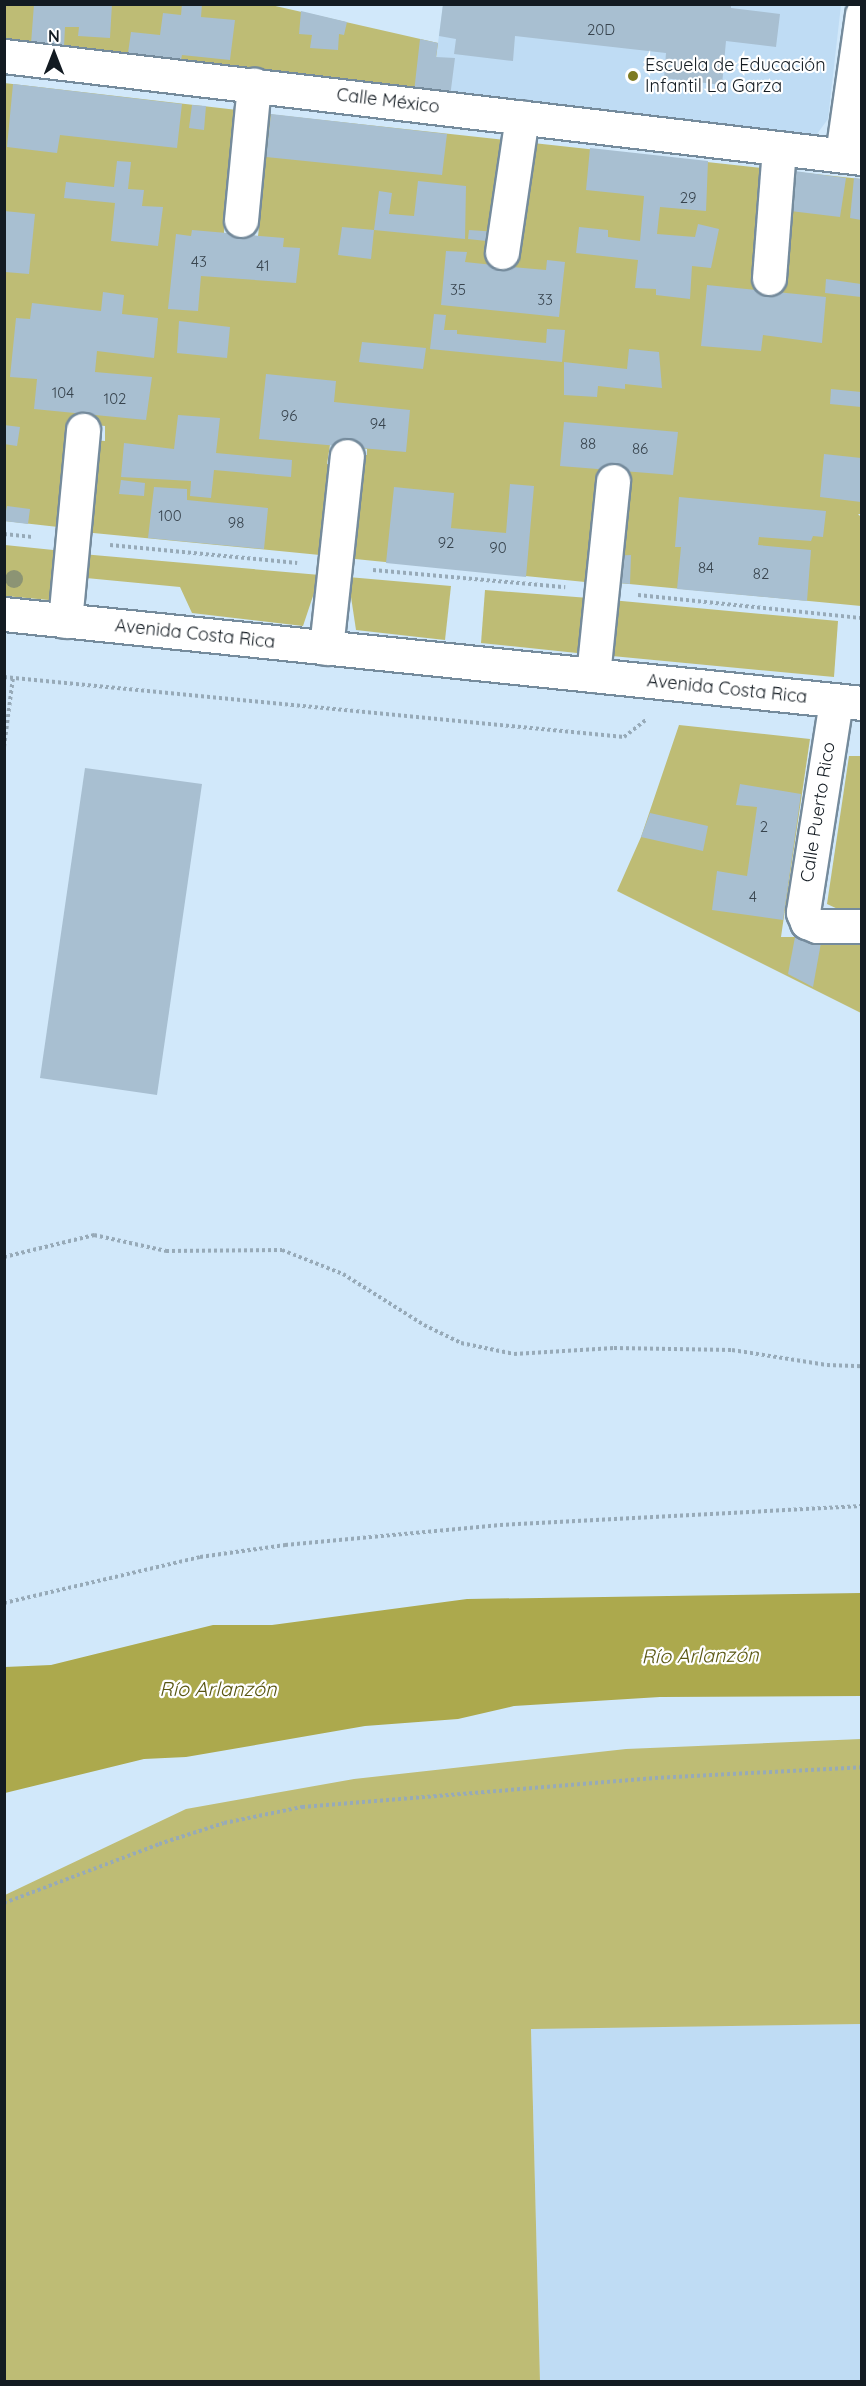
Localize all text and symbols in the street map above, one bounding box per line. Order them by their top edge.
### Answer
house number: 20D [587,21,615,39]
north arrow [24,24,84,84]
text: N [48,26,60,46]
place label: Escuela de Educación Infantil La Garza [645,55,826,98]
marker: Escuela de Educación Infantil La Garza [626,69,640,83]
street label: Calle México [335,84,441,118]
house number: 29 [680,189,696,207]
house number: 43 [191,253,207,271]
house number: 41 [256,257,270,275]
house number: 35 [450,281,466,299]
house number: 33 [537,291,553,309]
house number: 104 [52,384,74,402]
house number: 102 [104,390,126,408]
house number: 96 [281,407,297,425]
house number: 94 [370,415,386,433]
house number: 88 [580,435,596,453]
house number: 86 [632,440,648,458]
house number: 100 [158,507,182,525]
house number: 98 [228,514,244,532]
house number: 92 [438,534,454,552]
house number: 90 [489,539,507,557]
house number: 84 [698,559,714,577]
house number: 82 [753,565,769,583]
street label: Avenida Costa Rica [114,615,276,653]
street label: Avenida Costa Rica [646,670,808,708]
street label: Calle Puerto Rico [796,740,840,884]
house number: 2 [760,818,768,836]
house number: 4 [749,888,757,906]
water label: Río Arlanzón [641,1642,759,1668]
water label: Río Arlanzón [159,1676,277,1700]

